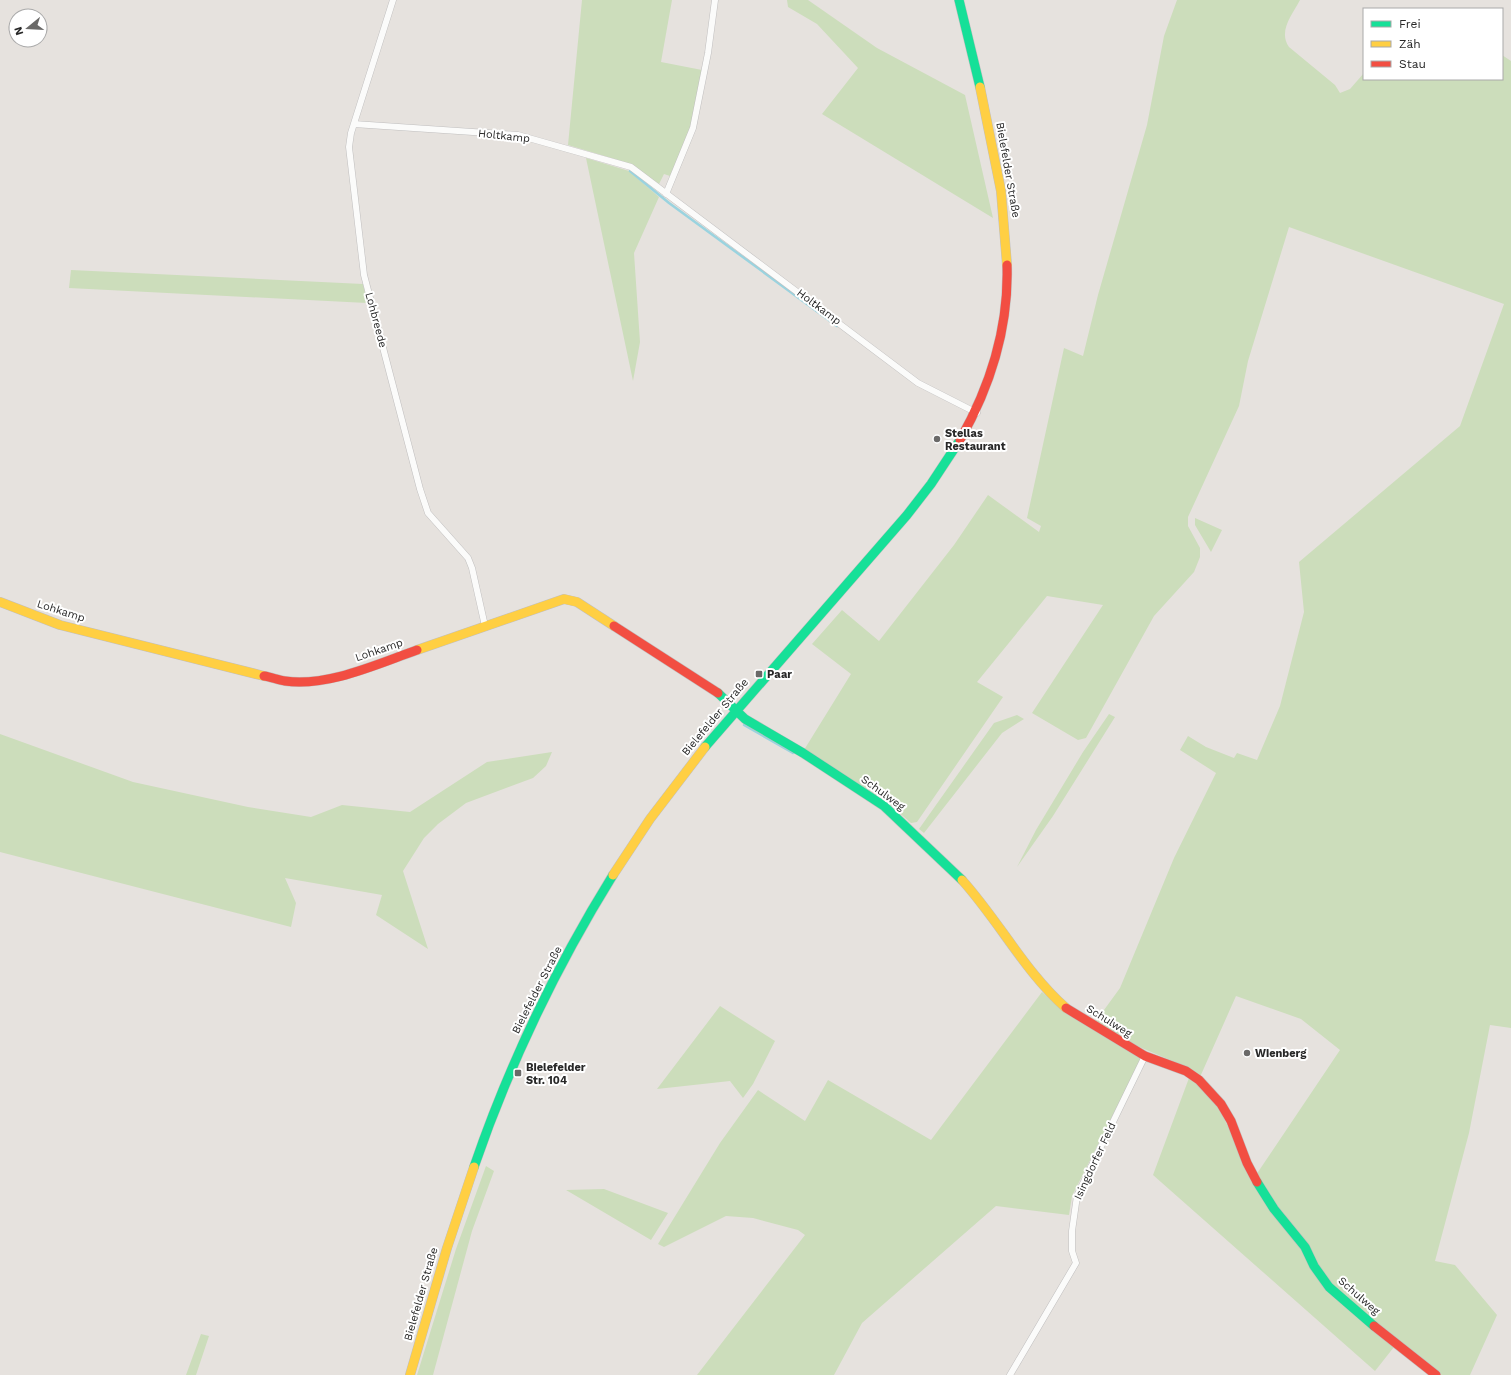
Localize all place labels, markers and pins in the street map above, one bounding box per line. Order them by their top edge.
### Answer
place label: Stellas Restaurant [945,427,1006,453]
marker: Stellas Restaurant [932,434,942,444]
place label: Paar [767,668,792,681]
marker: Paar [754,669,764,679]
place label: Wienberg [1255,1047,1307,1060]
marker: Wienberg [1242,1048,1252,1058]
place label: Bielefelder Str. 104 [526,1061,586,1087]
marker: Bielefelder Str. 104 [513,1068,523,1078]

